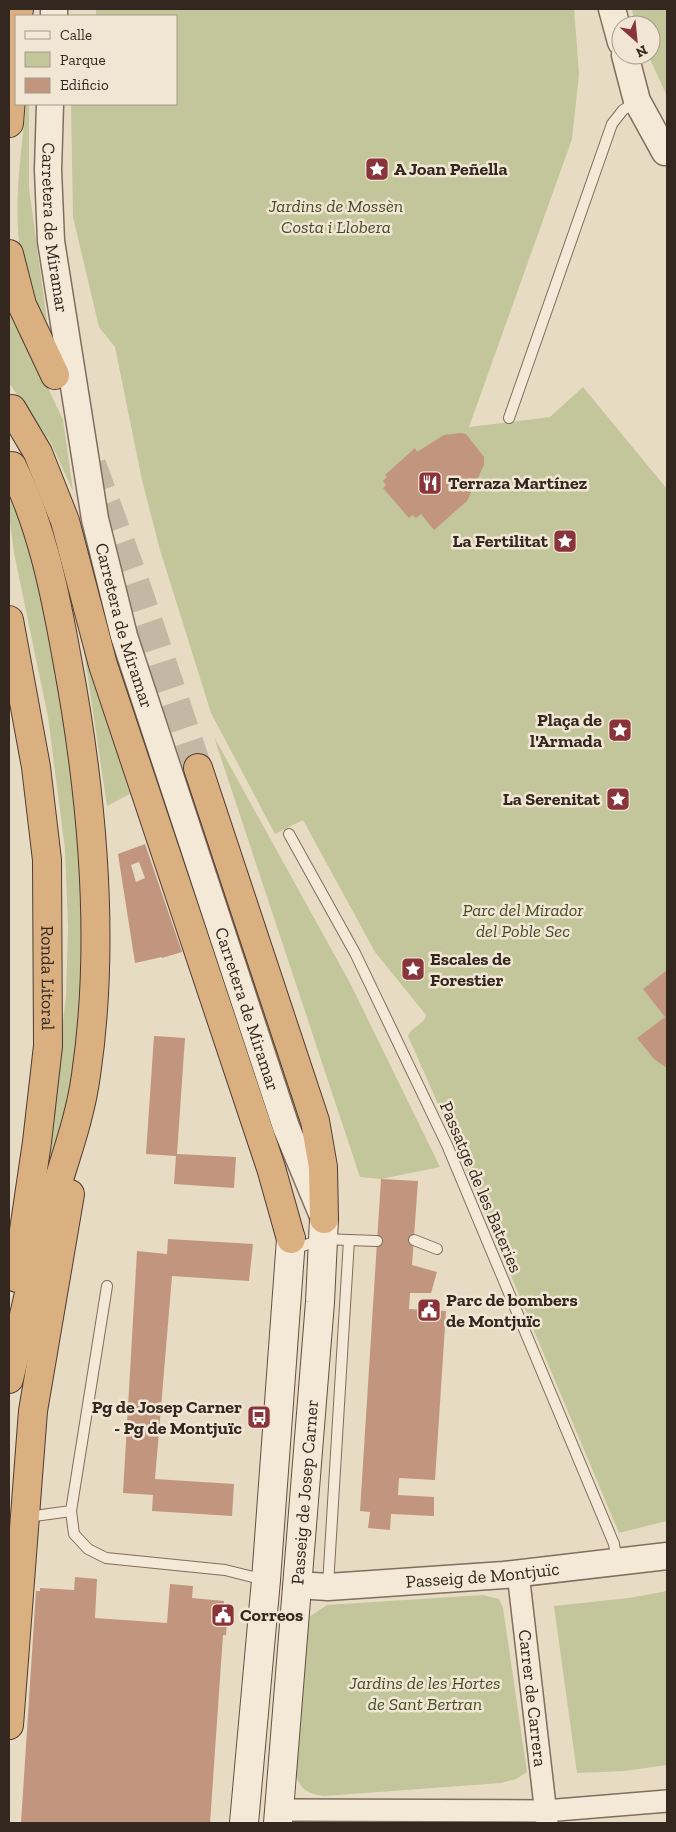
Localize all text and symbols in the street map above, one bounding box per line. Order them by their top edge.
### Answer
legend [15,15,178,105]
north arrow [611,15,661,65]
text: Calle [60,26,92,44]
text: N [633,41,650,61]
text: Parque [60,51,106,69]
text: Edificio [60,76,109,94]
street label: Carretera de Miramar [37,142,73,314]
place icon: A Joan Peñella [364,156,390,182]
place label: A Joan Peñella [394,158,508,180]
park label: Jardins de Mossèn Costa i Llobera [268,195,403,238]
restaurant icon: Terraza Martínez [417,470,443,496]
place label: Terraza Martínez [448,472,588,494]
place icon: La Fertilitat [552,528,578,554]
place label: La Fertilitat [452,530,549,552]
street label: Carretera de Miramar [90,541,158,711]
place label: Plaça de l'Armada [530,709,602,752]
place icon: Plaça de l'Armada [607,717,633,743]
place icon: La Serenitat [605,786,631,812]
place label: La Serenitat [503,788,601,810]
park label: Parc del Mirador del Poble Sec [462,899,584,942]
street label: Ronda Litoral [36,925,59,1031]
street label: Carretera de Miramar [210,925,284,1094]
place label: Escales de Forestier [430,948,511,991]
place icon: Escales de Forestier [400,956,426,982]
street label: Passatge de les Bateries [435,1098,527,1276]
place label: Parc de bombers de Montjuïc [446,1289,578,1332]
public building icon: Parc de bombers de Montjuïc [416,1297,442,1323]
place label: Pg de Josep Carner - Pg de Montjuïc [92,1396,243,1439]
street label: Passeig de Josep Carner [286,1399,323,1586]
bus stop icon: Pg de Josep Carner - Pg de Montjuïc [246,1404,272,1430]
street label: Passeig de Montjuïc [405,1558,561,1593]
public building icon: Correos [210,1602,236,1628]
place label: Correos [240,1604,303,1626]
street label: Carrer de Carrera [514,1628,551,1768]
park label: Jardins de les Hortes de Sant Bertran [348,1672,501,1715]

